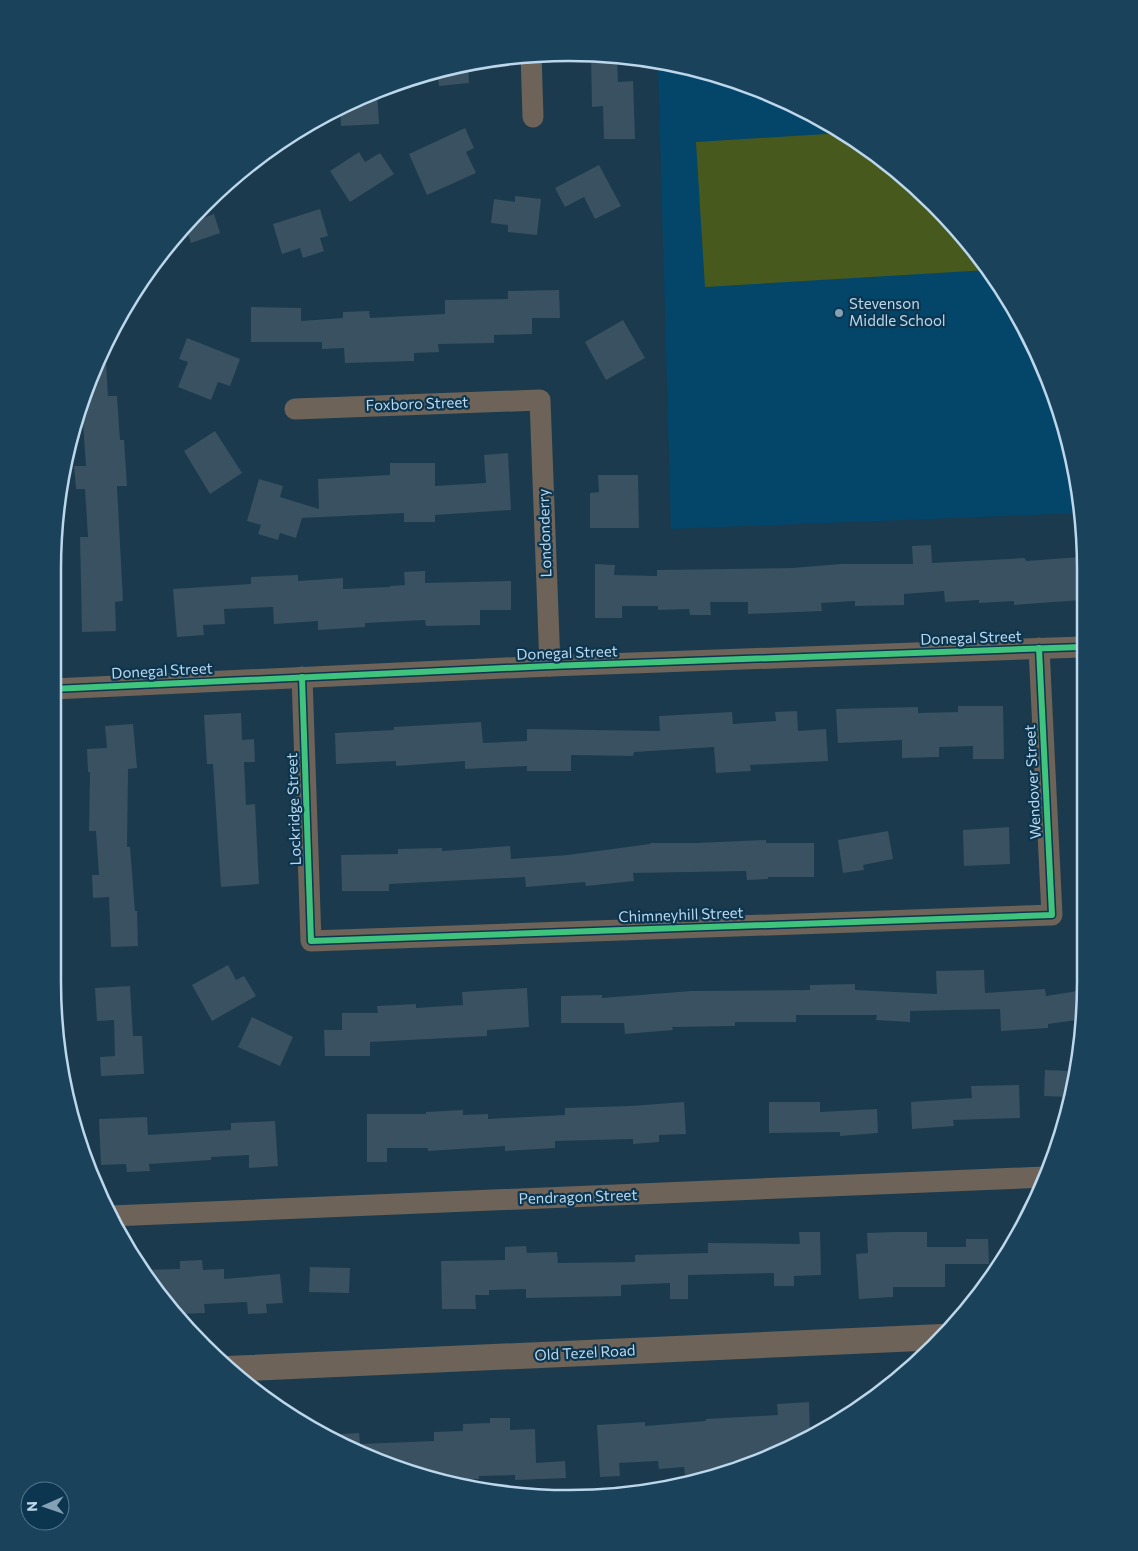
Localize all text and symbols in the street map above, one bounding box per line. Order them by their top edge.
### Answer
place label: Stevenson Middle School [849,294,946,329]
marker: Stevenson Middle School [833,307,845,319]
street label: Foxboro Street [365,392,469,414]
street label: Londonderry [533,488,555,578]
street label: Donegal Street [920,626,1022,648]
street label: Donegal Street [516,641,618,663]
street label: Donegal Street [111,658,213,682]
street label: Wendover Street [1020,724,1044,840]
street label: Lockridge Street [282,752,304,866]
street label: Chimneyhill Street [618,903,744,925]
street label: Pendragon Street [518,1185,638,1207]
street label: Old Tezel Road [534,1340,636,1364]
north arrow [20,1481,70,1531]
text: N [23,1501,40,1512]

